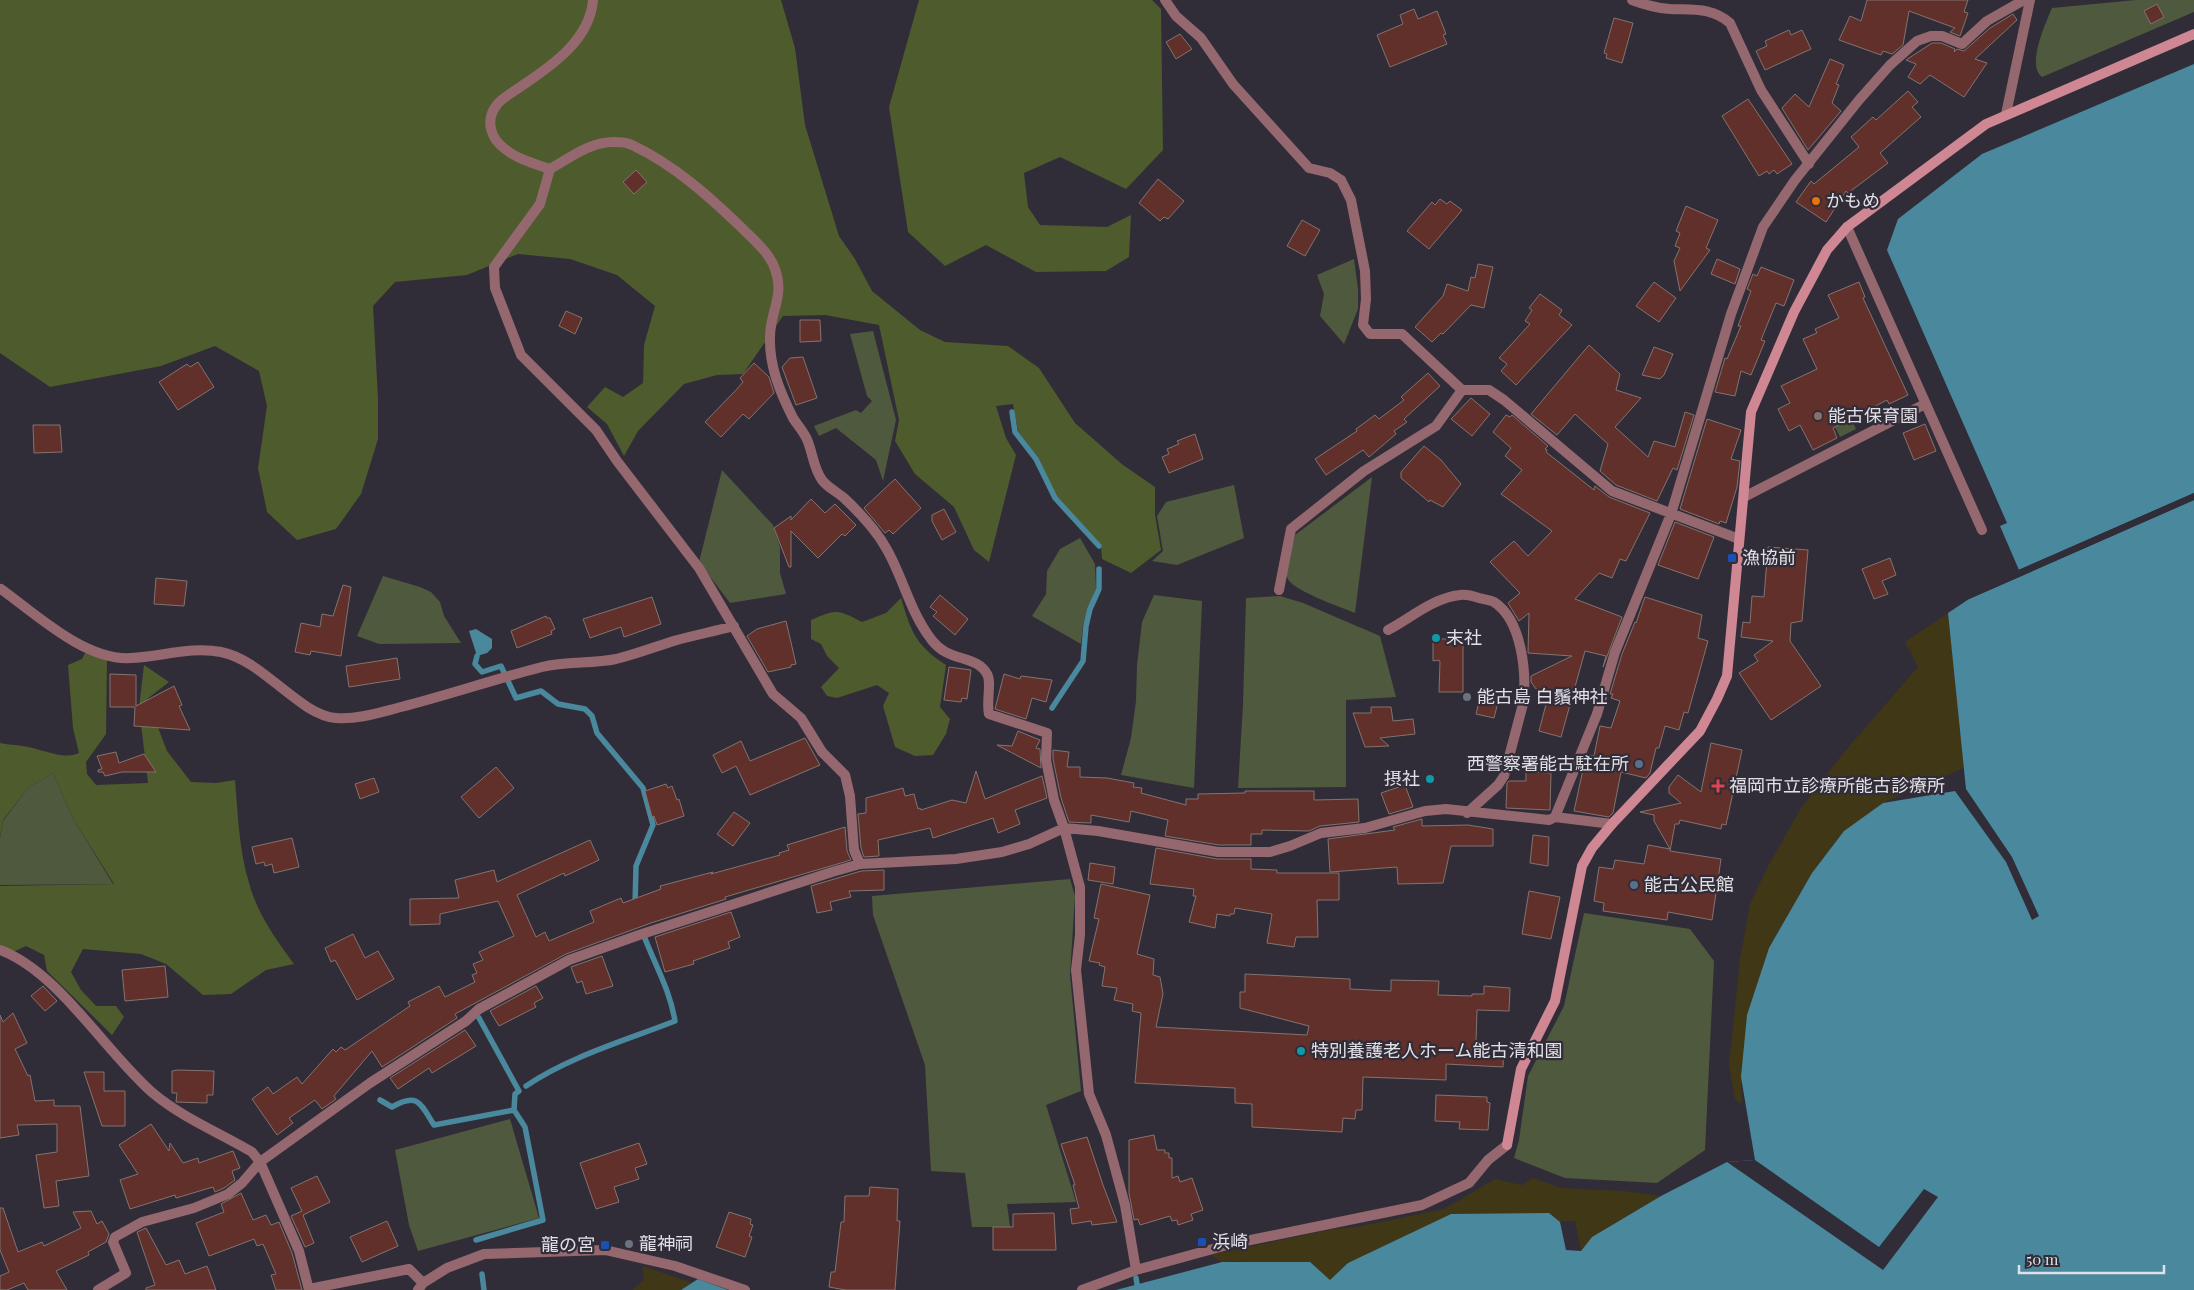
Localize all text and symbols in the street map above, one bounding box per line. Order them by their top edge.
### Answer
place label: かもめ [1826,188,1880,212]
marker: かもめ [1810,195,1822,207]
place label: 能古保育園 [1828,403,1918,427]
marker: 能古保育園 [1812,410,1824,422]
place label: 漁協前 [1742,545,1796,569]
marker: 漁協前 [1726,552,1738,564]
place label: 末社 [1446,625,1482,649]
marker: 末社 [1430,632,1442,644]
place label: 能古島 白鬚神社 [1477,684,1607,708]
marker: 能古島 白鬚神社 [1461,691,1473,703]
place label: 西警察署能古駐在所 [1467,751,1629,775]
marker: 西警察署能古駐在所 [1633,758,1645,770]
place label: 摂社 [1384,766,1420,790]
marker: 摂社 [1424,773,1436,785]
place label: 福岡市立診療所能古診療所 [1729,773,1945,797]
marker: 福岡市立診療所能古診療所 [1711,779,1725,793]
place label: 能古公民館 [1644,872,1734,896]
marker: 能古公民館 [1628,879,1640,891]
place label: 特別養護老人ホーム能古清和園 [1311,1038,1562,1062]
marker: 特別養護老人ホーム能古清和園 [1295,1045,1307,1057]
place label: 浜崎 [1212,1229,1248,1253]
place label: 龍神祠 [639,1231,693,1255]
place label: 龍の宮 [541,1232,595,1256]
marker: 浜崎 [1196,1236,1208,1248]
marker: 龍神祠 [623,1238,635,1250]
marker: 龍の宮 [599,1239,611,1251]
scale bar [2019,1242,2164,1274]
text: 50 m [2026,1249,2059,1269]

